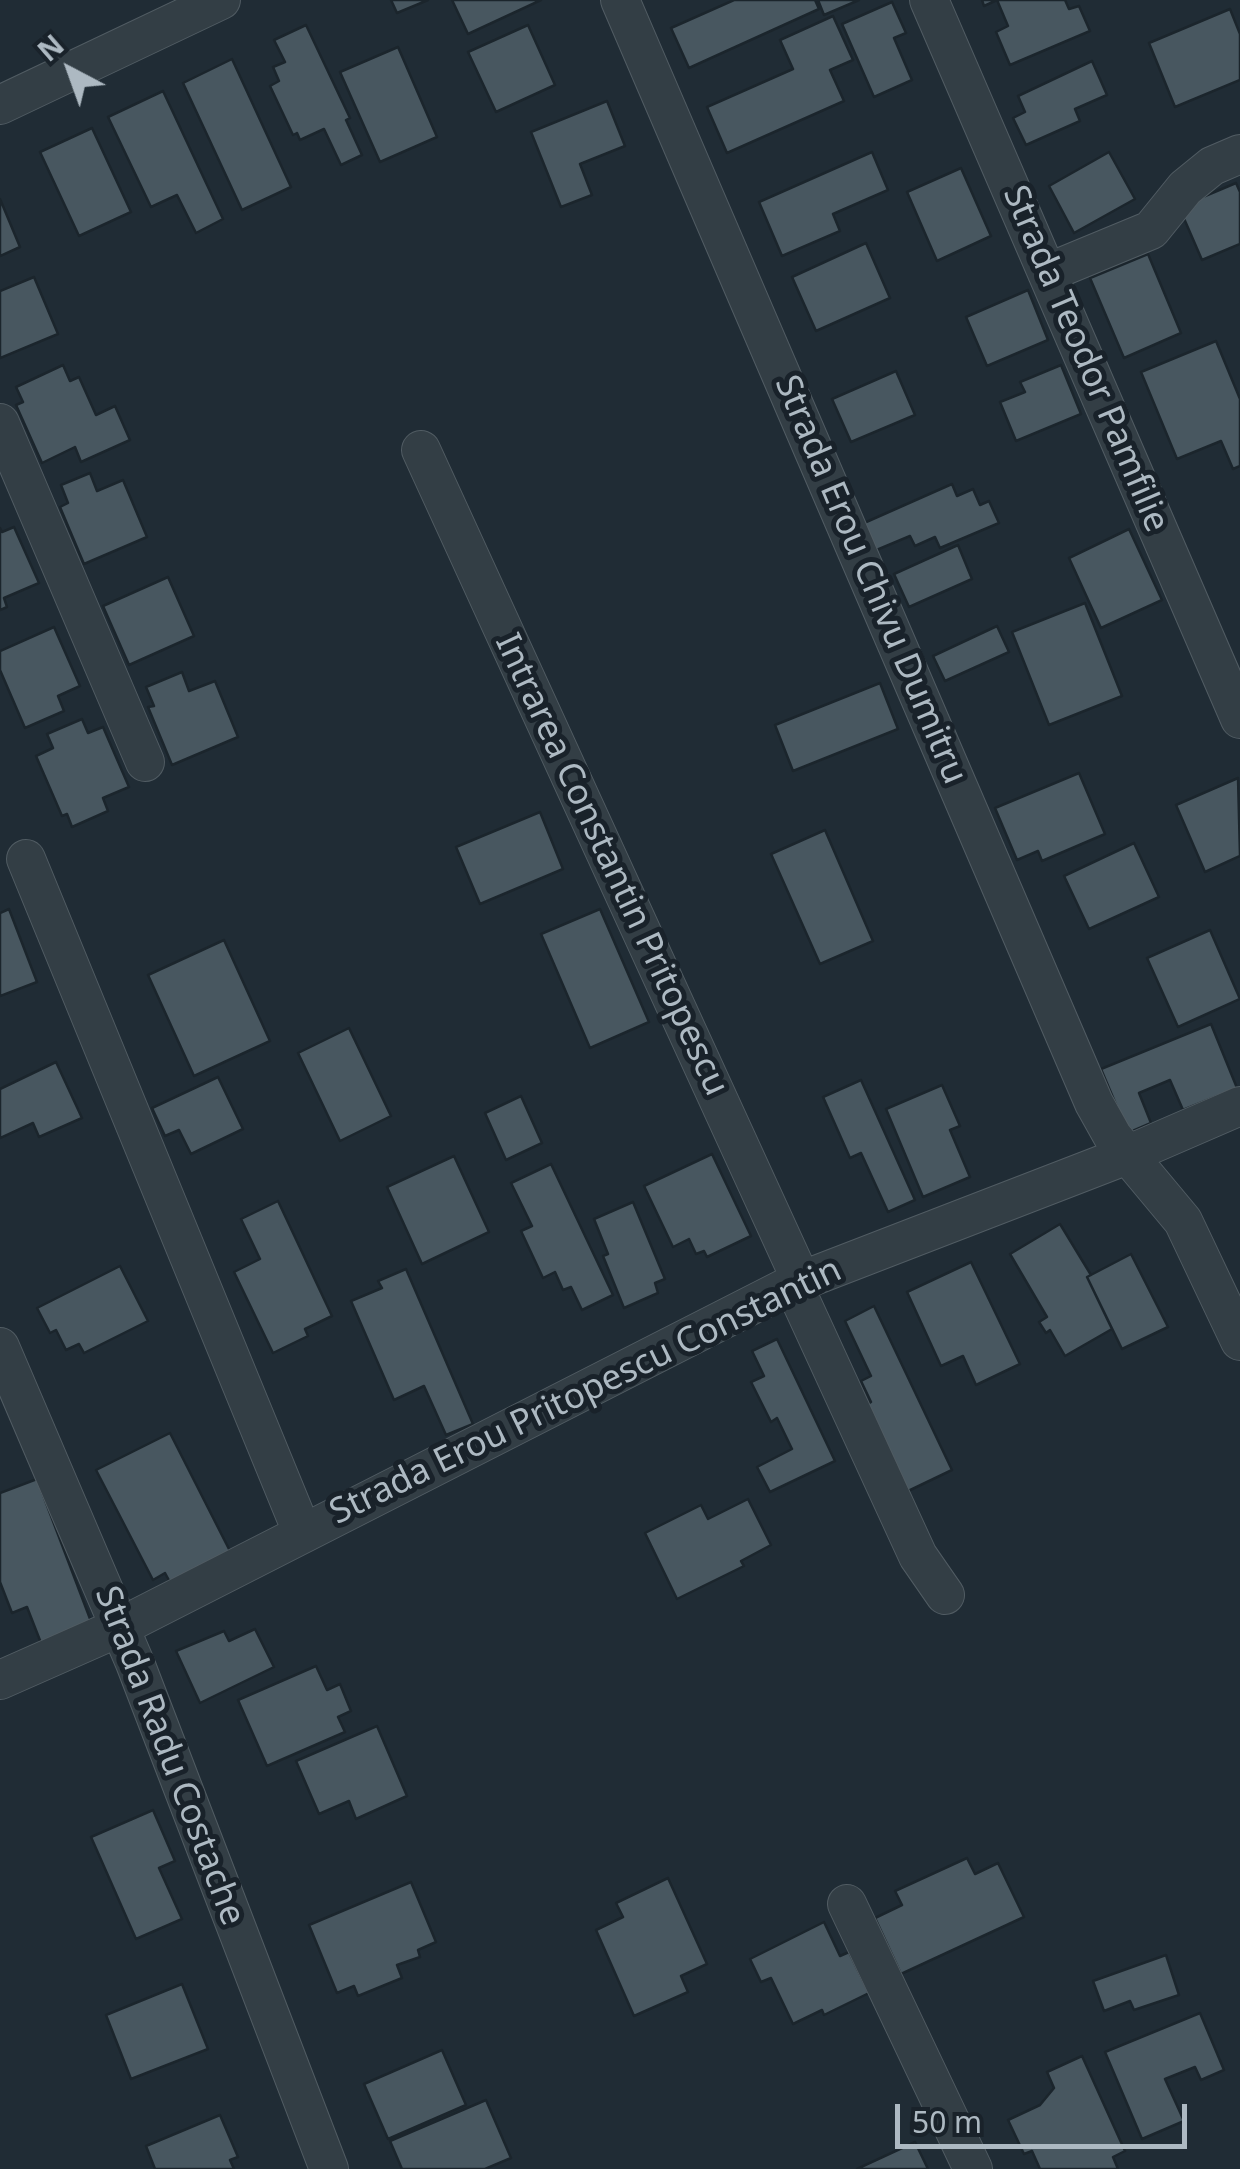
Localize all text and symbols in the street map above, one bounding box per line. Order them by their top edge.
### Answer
north arrow [20,20,120,120]
text: N [29,26,71,69]
street label: Strada Teodor Pamfilie [993,180,1177,538]
street label: Strada Erou Chivu Dumitru [765,369,975,791]
street label: Intrarea Constantin Pritopescu [485,627,737,1103]
street label: Strada Erou Pritopescu Constantin [324,1250,848,1534]
street label: Strada Radu Costache [85,1581,253,1931]
scale bar [900,2084,1192,2146]
text: 50 m [912,2101,982,2142]

